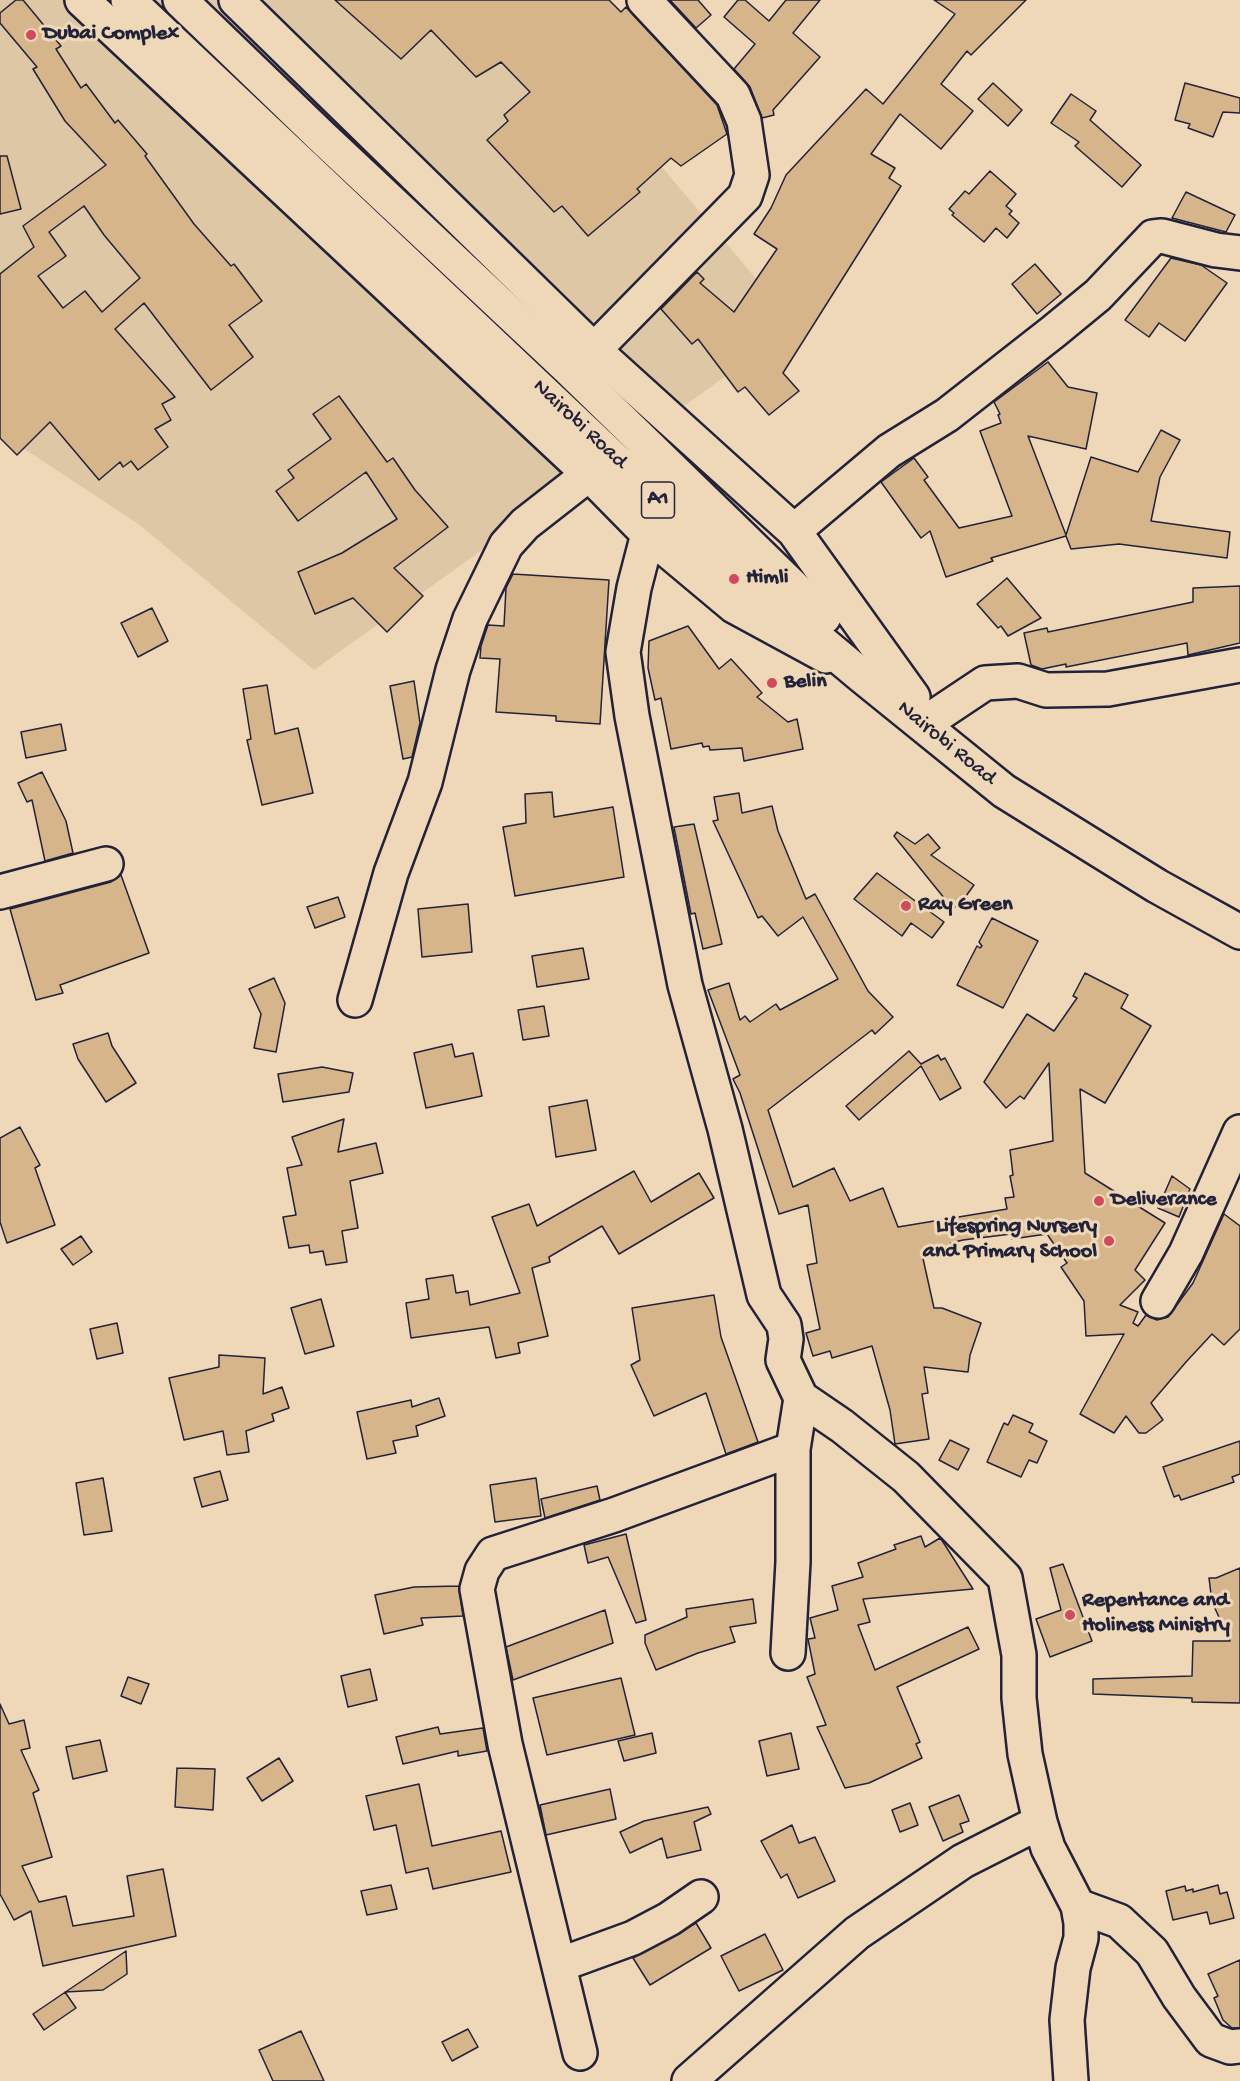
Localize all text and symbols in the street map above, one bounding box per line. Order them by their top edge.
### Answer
place label: Dubai Complex [43,22,179,48]
marker: Dubai Complex [24,28,38,42]
street label: Nairobi Road [526,374,632,476]
road number: A1 [642,482,674,518]
place label: Himli [746,566,789,592]
marker: Himli [727,572,741,586]
place label: Belin [784,670,827,696]
marker: Belin [765,676,779,690]
street label: Nairobi Road [891,696,1001,792]
place label: Ray Green [918,893,1013,919]
marker: Ray Green [899,899,913,913]
place label: Deliverance [1111,1188,1217,1214]
marker: Deliverance [1092,1194,1106,1208]
place label: Lifespring Nursery and Primary School [923,1215,1097,1266]
marker: Lifespring Nursery and Primary School [1102,1234,1116,1248]
place label: Repentance and Holiness Ministry [1082,1589,1230,1640]
marker: Repentance and Holiness Ministry [1063,1608,1077,1622]

